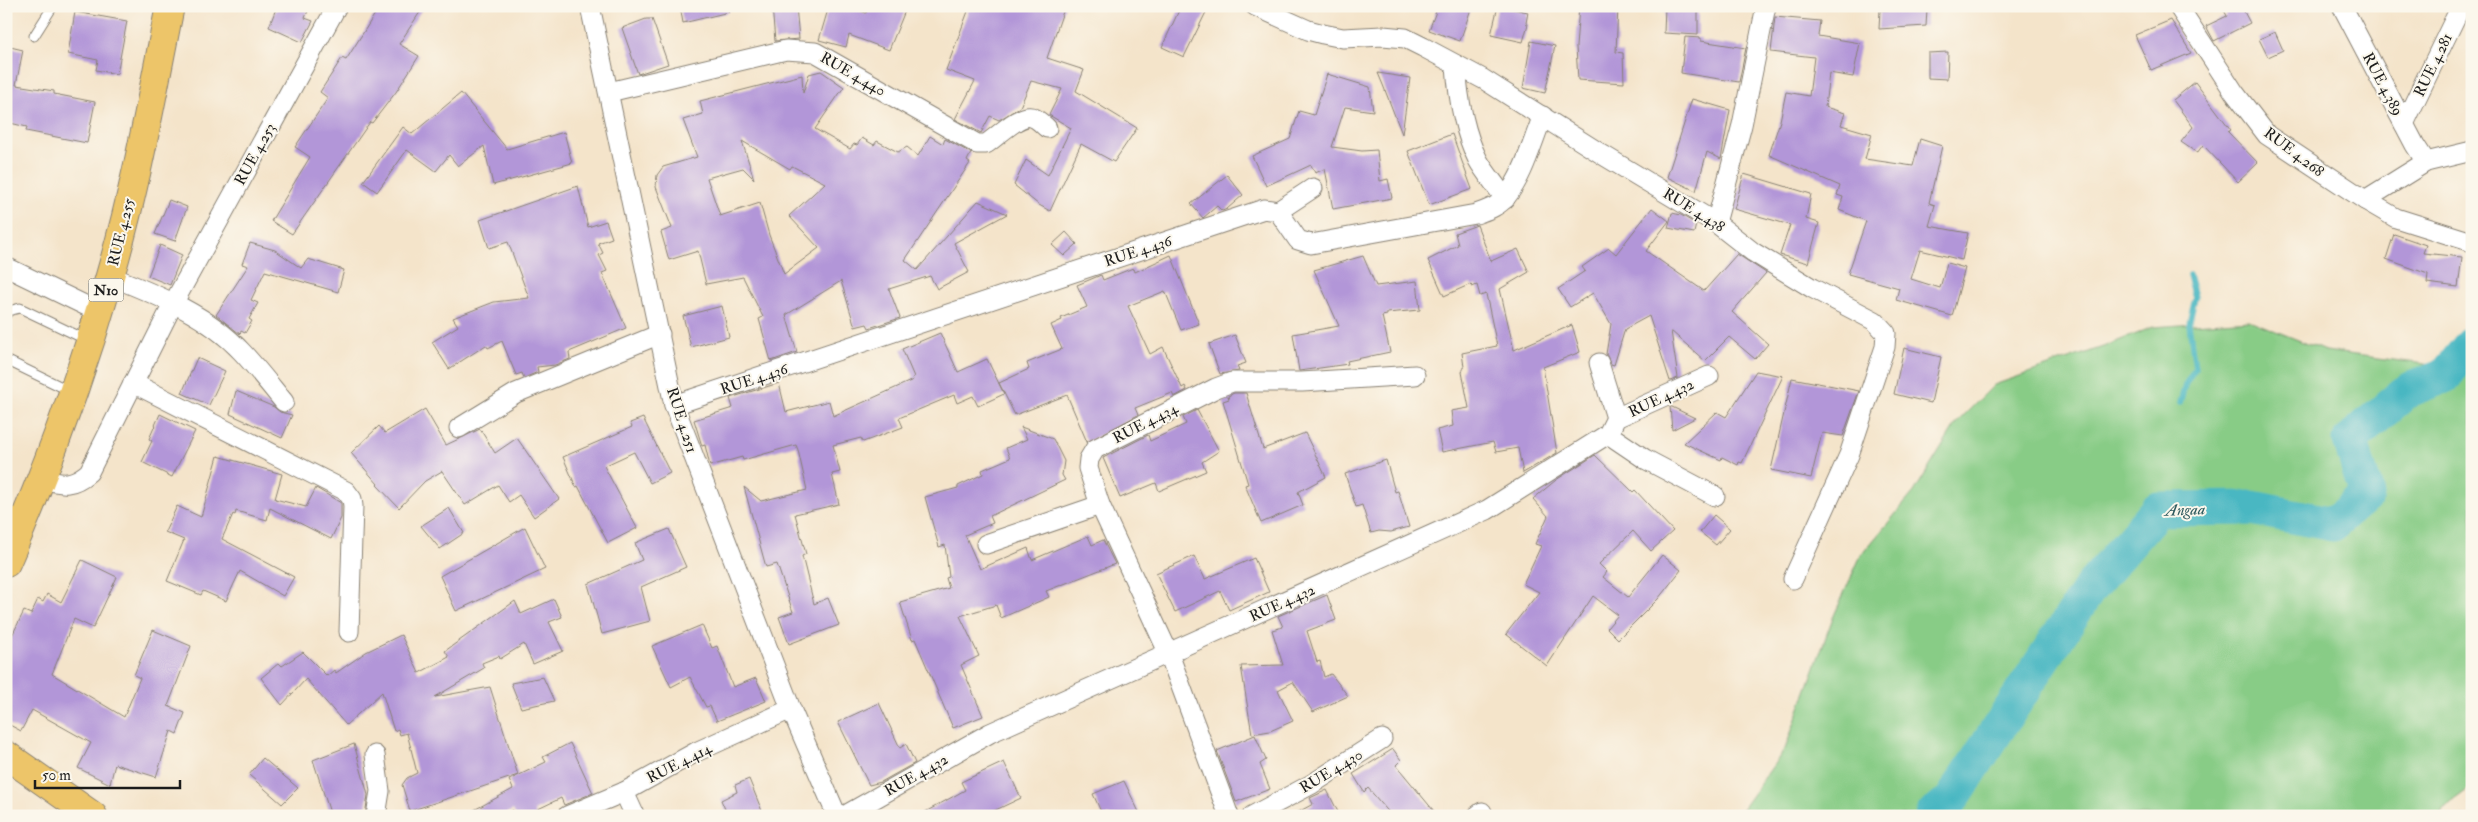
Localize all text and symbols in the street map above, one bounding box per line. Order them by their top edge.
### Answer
street label: RUE 4.281 [2410,30,2457,100]
street label: RUE 4.440 [817,48,889,101]
street label: RUE 4.389 [2358,49,2407,119]
street label: RUE 4.253 [231,120,280,189]
street label: RUE 4.268 [2260,124,2328,181]
street label: RUE 4.438 [1659,184,1728,237]
street label: RUE 4.255 [104,196,139,268]
street label: RUE 4.436 [1102,231,1176,271]
road number: N10 [88,278,124,302]
street label: RUE 4.436 [718,359,792,399]
street label: RUE 4.432 [1626,375,1697,422]
street label: RUE 4.251 [662,385,701,455]
street label: RUE 4.434 [1110,399,1182,448]
water label: Angaa [2163,499,2206,521]
street label: RUE 4.432 [1246,580,1318,626]
street label: RUE 4.414 [644,739,716,788]
street label: RUE 4.430 [1296,745,1366,798]
street label: RUE 4.432 [881,750,952,801]
scale bar [35,757,180,789]
text: 50 m [42,766,71,785]

